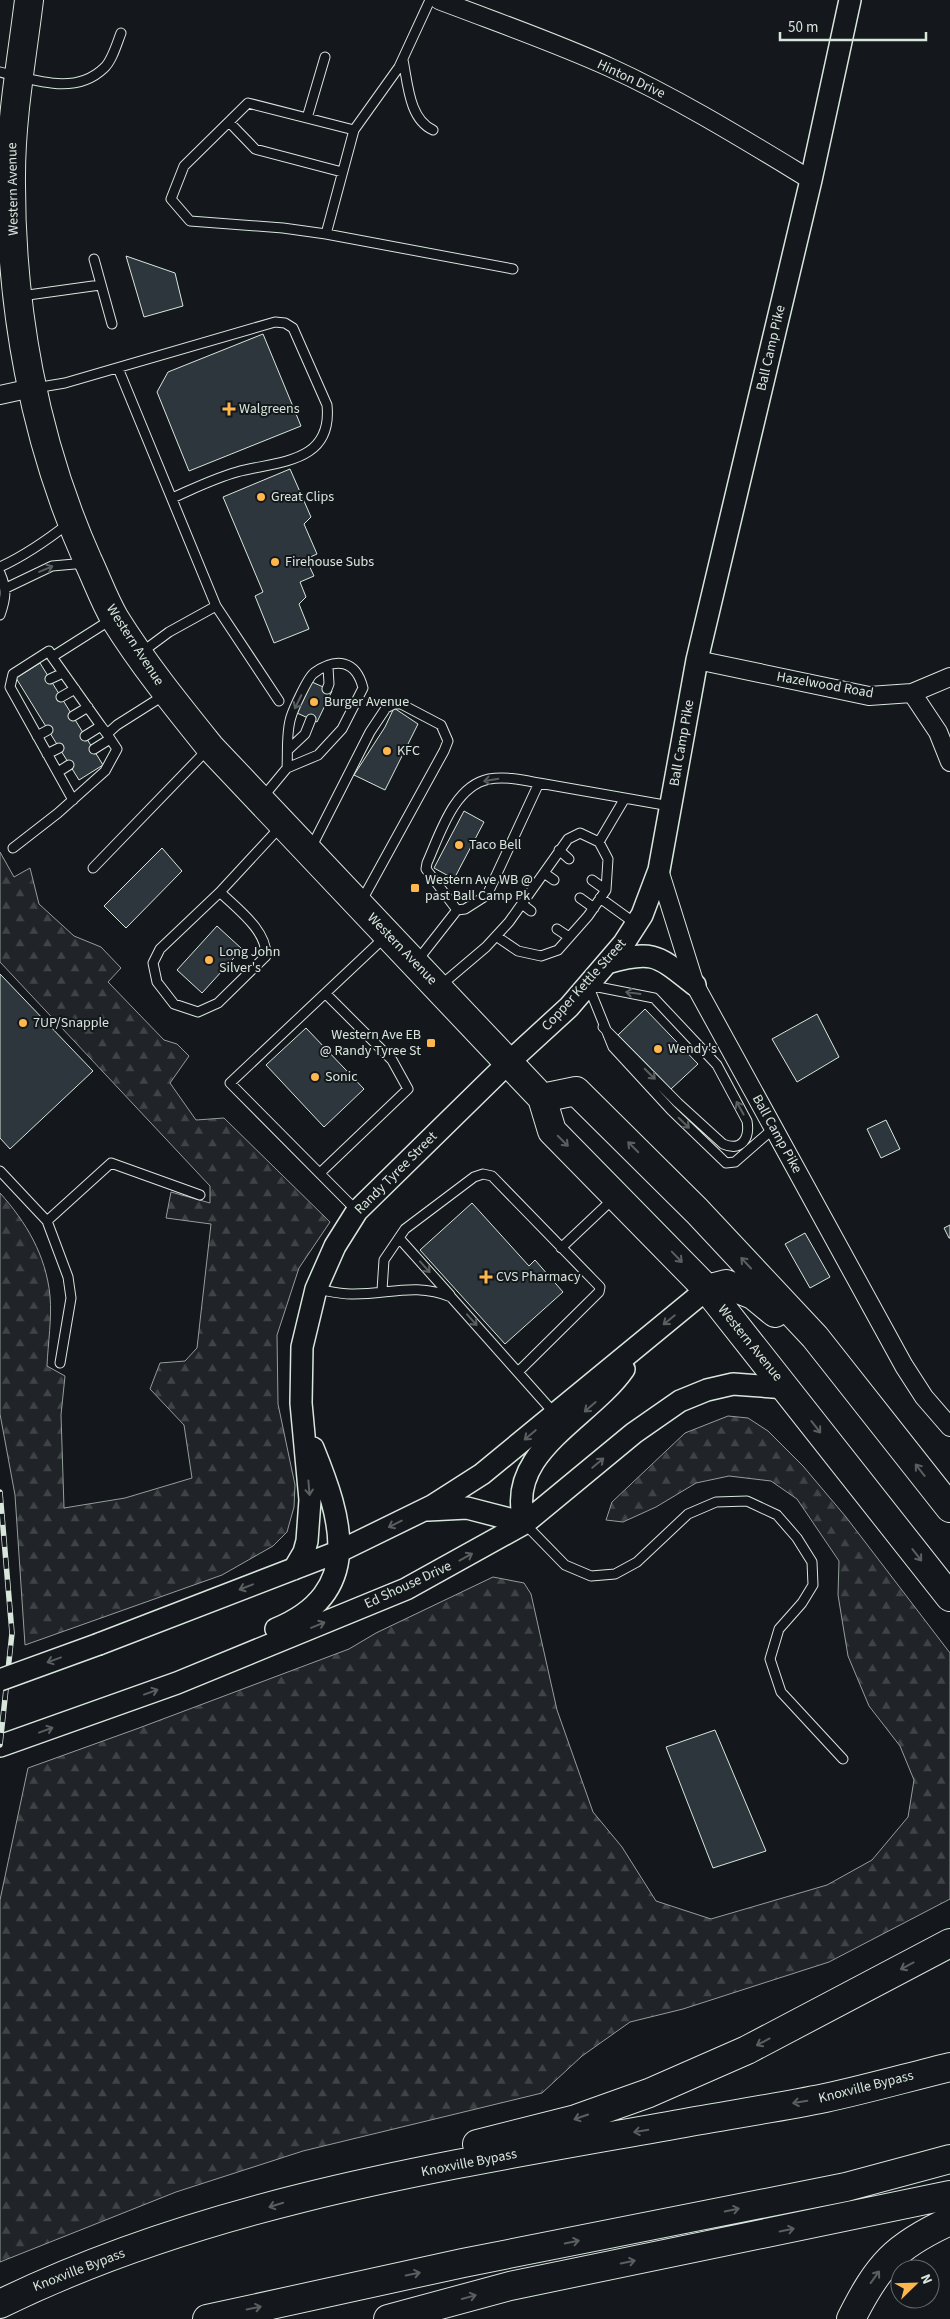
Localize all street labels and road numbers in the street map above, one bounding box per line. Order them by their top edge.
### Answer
street label: Hinton Drive [594,54,668,104]
street label: Western Avenue [2,142,24,236]
street label: Ball Camp Pike [751,303,791,393]
street label: Western Avenue [101,600,169,690]
street label: Hazelwood Road [775,667,875,703]
street label: Ball Camp Pike [665,698,699,788]
street label: Western Avenue [362,908,442,990]
street label: Copper Kettle Street [537,934,631,1036]
street label: Ball Camp Pike [747,1091,807,1177]
street label: Randy Tyree Street [350,1127,442,1219]
street label: Western Avenue [713,1300,787,1386]
street label: Ed Shouse Drive [361,1556,455,1614]
street label: Knoxville Bypass [816,2066,916,2108]
street label: Knoxville Bypass [419,2144,519,2182]
street label: Knoxville Bypass [30,2243,128,2297]

